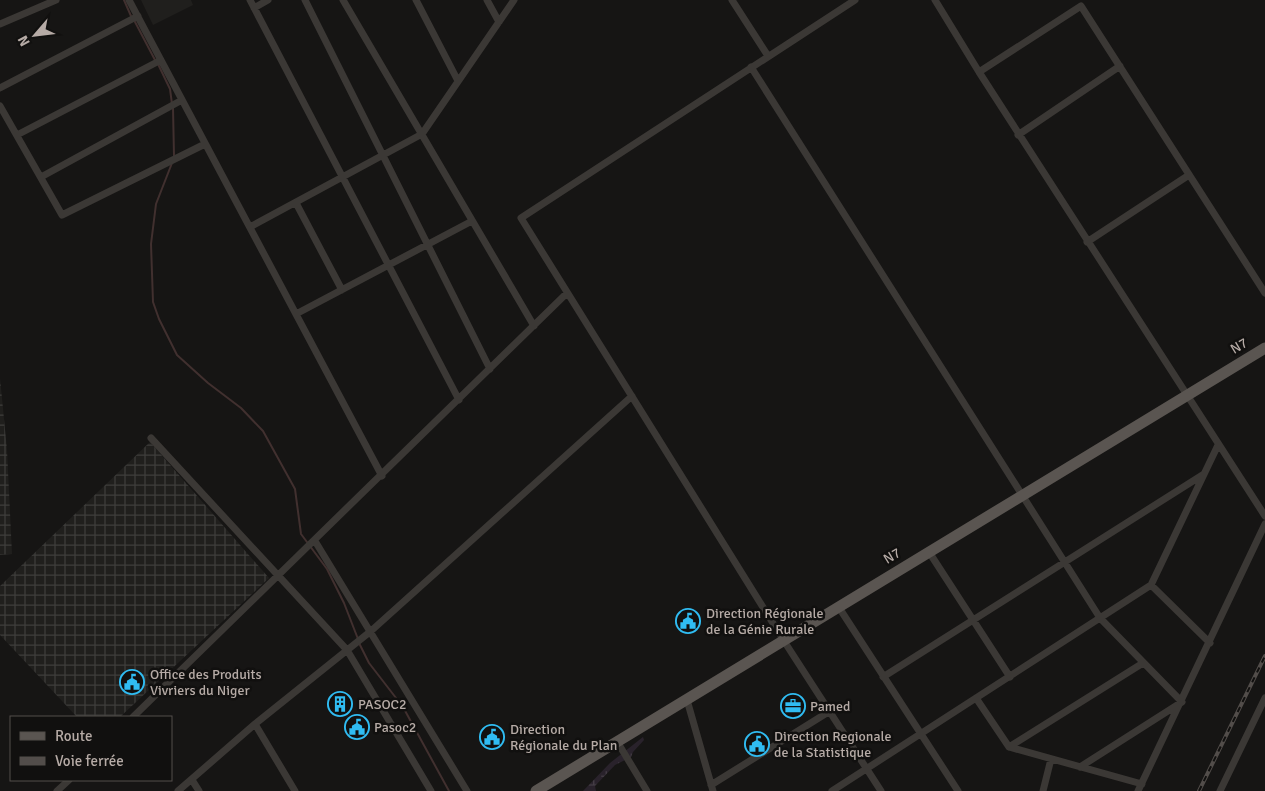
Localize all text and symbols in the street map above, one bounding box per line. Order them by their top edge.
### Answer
north arrow [10,10,60,60]
text: N [14,33,34,49]
street label: N7 [1227,334,1251,358]
street label: N7 [880,544,904,568]
place label: Direction Régionale de la Génie Rurale [706,605,824,638]
public building icon: Direction Régionale de la Génie Rurale [675,608,701,634]
place label: Office des Produits Vivriers du Niger [150,666,262,699]
public building icon: Office des Produits Vivriers du Niger [119,669,145,695]
building icon: PASOC2 [327,691,353,717]
office icon: Pamed [780,693,806,719]
place label: PASOC2 [358,696,407,713]
place label: Pamed [810,698,850,715]
public building icon: Pasoc2 [344,714,370,740]
legend [10,716,172,781]
place label: Pasoc2 [374,719,416,736]
place label: Direction Régionale du Plan [510,721,617,754]
public building icon: Direction Régionale du Plan [479,724,505,750]
text: Route [55,727,92,745]
place label: Direction Regionale de la Statistique [774,728,892,761]
public building icon: Direction Regionale de la Statistique [744,731,770,757]
text: Voie ferrée [55,752,124,770]

